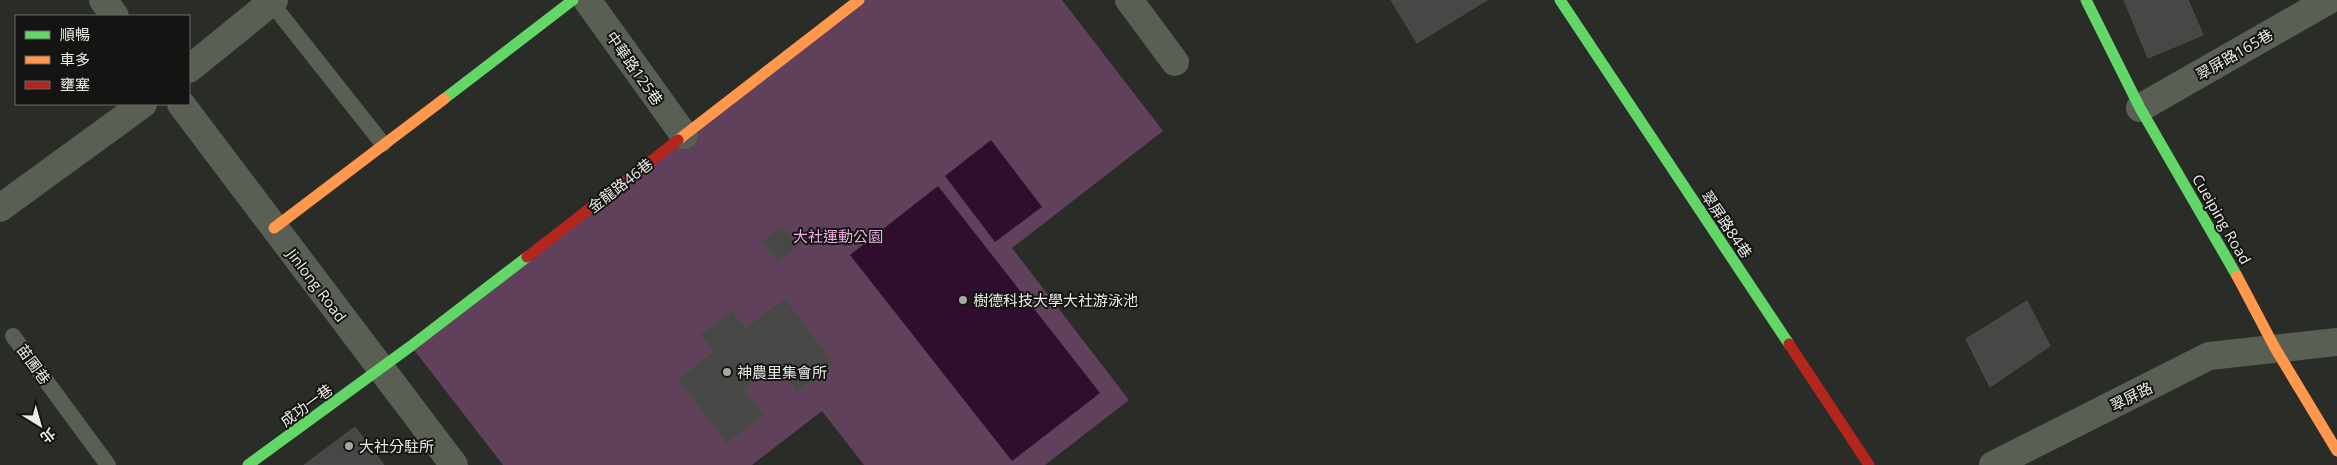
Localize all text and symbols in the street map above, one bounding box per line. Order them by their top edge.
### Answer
legend [15,15,190,105]
text: 順暢 [60,24,90,44]
street label: 翠屏路165巷 [2192,24,2276,84]
street label: 中華路125巷 [602,27,668,109]
text: 車多 [60,49,90,69]
text: 壅塞 [60,74,90,94]
street label: 金龍路46巷 [583,153,657,217]
street label: Cueiping Road [2188,170,2256,268]
street label: 翠屏路84巷 [1697,186,1757,262]
park label: 大社運動公園 [793,226,883,246]
street label: Jinlong Road [282,243,351,326]
place label: 樹德科技大學大社游泳池 [973,290,1138,310]
marker: 樹德科技大學大社游泳池 [957,294,969,306]
street label: 苗圃巷 [13,340,55,388]
place label: 神農里集會所 [737,362,827,382]
marker: 神農里集會所 [721,366,733,378]
street label: 翠屏路 [2106,377,2156,415]
street label: 成功一巷 [276,379,336,431]
north arrow [15,400,65,450]
text: 北 [37,424,59,448]
place label: 大社分駐所 [359,436,434,456]
marker: 大社分駐所 [343,440,355,452]

